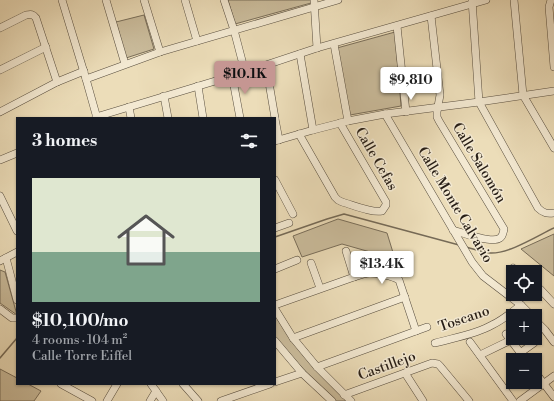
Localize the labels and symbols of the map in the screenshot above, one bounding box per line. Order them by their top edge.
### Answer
pin: $10.1K [212,61,278,95]
pin: $9,810 [378,67,444,101]
street label: Calle Salomón [448,120,510,207]
street label: Calle Cefas [351,124,401,194]
street label: Calle Monte Calvario [413,144,497,266]
pin: $13.4K [349,251,415,285]
street label: Toscano [436,302,492,336]
street label: Castillejo [356,347,419,385]

